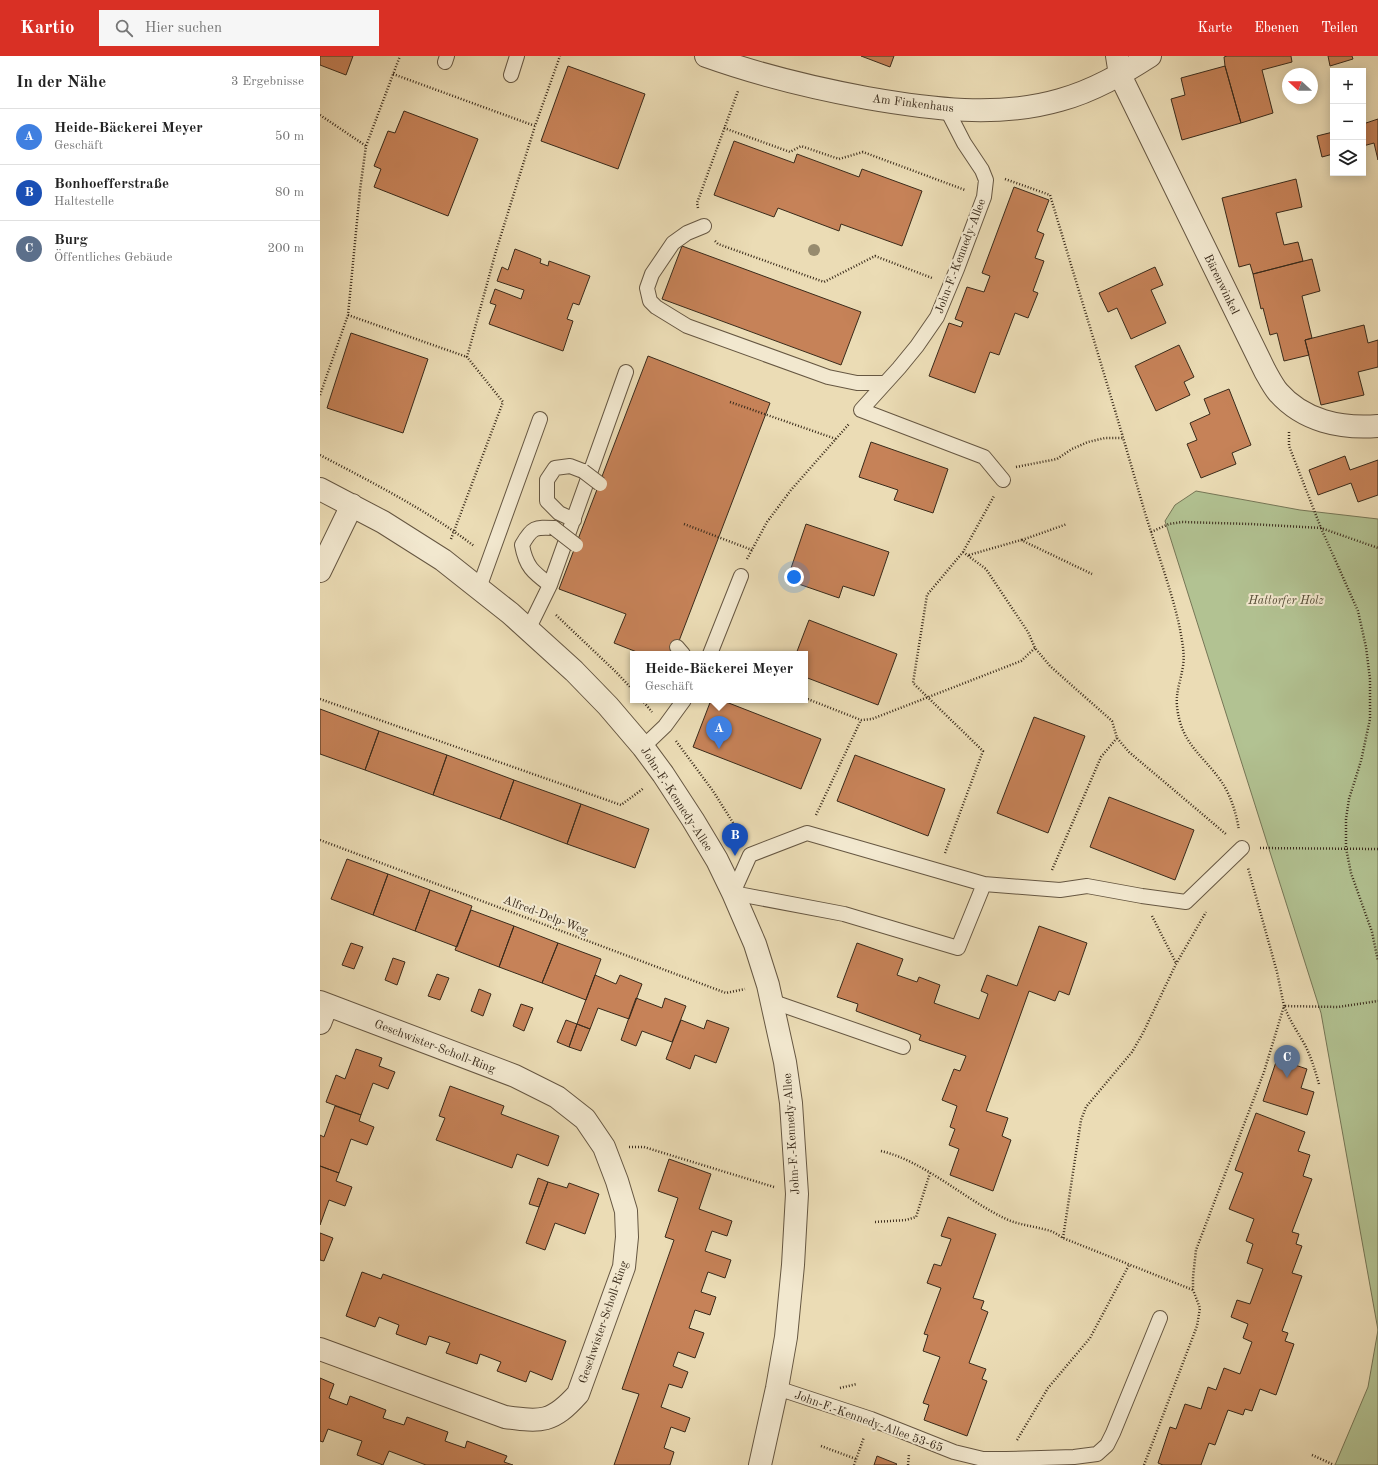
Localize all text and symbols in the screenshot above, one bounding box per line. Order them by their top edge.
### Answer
search box [99,10,379,46]
icon: search [113,17,135,39]
text: Kartio [20,19,75,38]
text: Hier suchen [145,21,222,36]
text: Karte [1198,21,1232,35]
text: Ebenen [1254,21,1299,35]
text: Teilen [1321,21,1358,35]
north arrow [1282,68,1318,104]
map controls [1330,68,1366,176]
button: + [1330,68,1366,104]
text: In der Nähe [16,74,106,91]
text: 3 Ergebnisse [231,75,304,88]
street label: Am Finkenhaus [871,93,954,115]
button: − [1330,104,1366,140]
text: Heide-Bäckerei Meyer [54,121,203,136]
text: A [24,130,34,143]
text: 50 m [275,130,304,143]
text: Geschäft [54,139,103,152]
button: layers [1330,140,1366,176]
text: Bonhoefferstraße [54,177,169,192]
text: B [24,186,34,199]
text: 80 m [275,186,304,199]
text: Haltestelle [54,195,114,208]
street label: John-F.-Kennedy-Allee [934,197,989,315]
text: Burg [54,233,88,248]
text: C [25,242,33,255]
text: 200 m [267,242,304,255]
text: Öffentliches Gebäude [54,251,172,264]
street label: Bärenwinkel [1201,253,1241,316]
your location [784,567,804,587]
park label: Hattorfer Holz [1247,595,1324,607]
popup [630,651,808,703]
text: Heide-Bäckerei Meyer [645,662,793,677]
text: Geschäft [645,680,694,693]
pin: A [706,716,732,749]
street label: John-F.-Kennedy-Allee [638,745,715,854]
pin: B [722,823,748,856]
street label: Alfred-Delp-Weg [502,894,590,938]
street label: Geschwister-Scholl-Ring [372,1018,497,1076]
pin: C [1274,1045,1300,1078]
street label: John-F.-Kennedy-Allee [782,1072,802,1195]
street label: Geschwister-Scholl-Ring [577,1259,631,1385]
street label: John-F.-Kennedy-Allee 53-65 [793,1388,945,1455]

